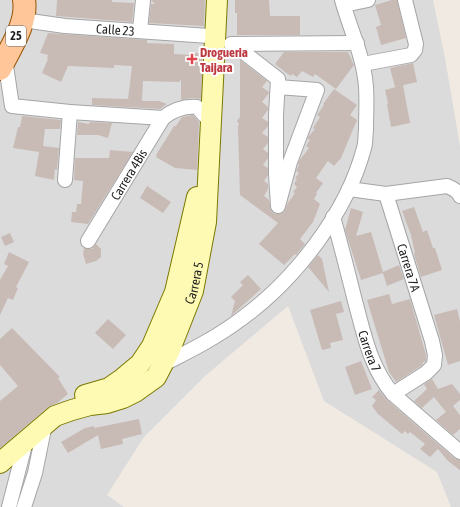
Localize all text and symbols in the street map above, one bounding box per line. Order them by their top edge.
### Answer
street label: Calle 23 [96,21,135,38]
road number: 25 [6,26,26,46]
place label: Drogueria Taijara [200,45,248,75]
marker: Drogueria Taijara [187,54,197,64]
street label: Carrera 4Bis [107,146,150,203]
street label: Carrera 7A [394,242,424,294]
street label: Carrera 5 [181,260,206,306]
street label: Carrera 7 [356,329,384,374]

